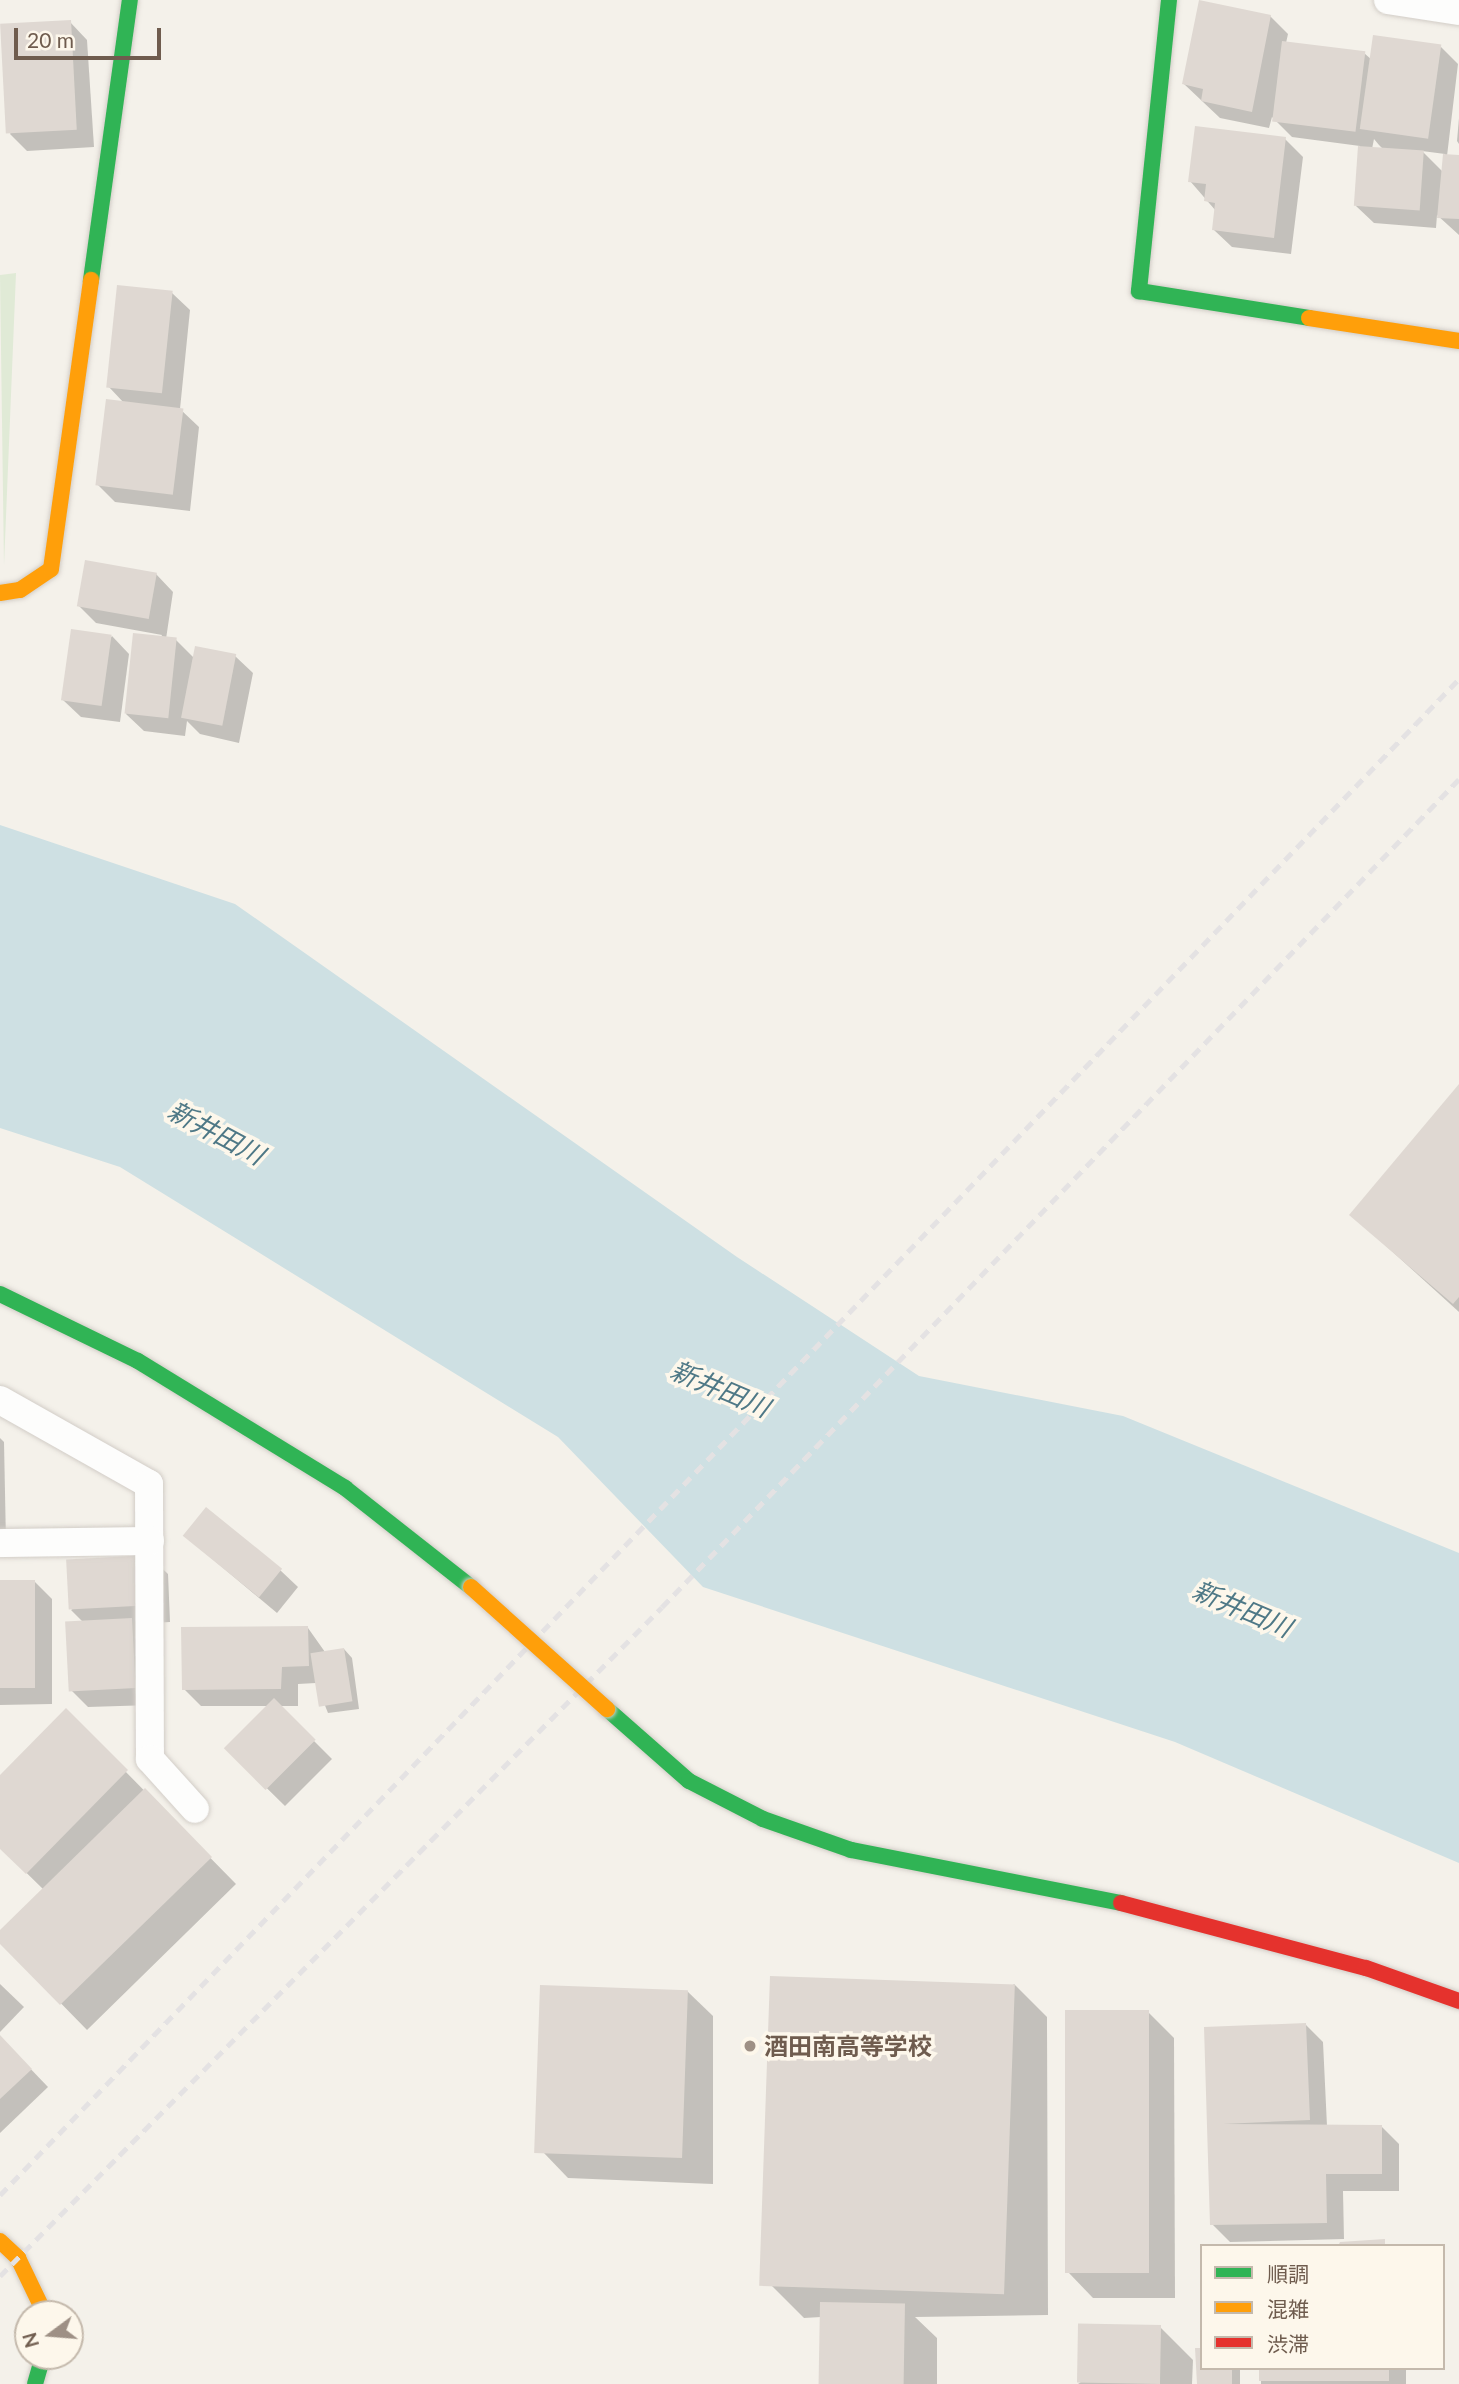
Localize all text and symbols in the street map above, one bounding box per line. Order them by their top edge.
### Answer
scale bar [18,14,164,58]
text: 20 m [27,27,74,52]
water label: 新井田川 [163,1095,269,1171]
water label: 新井田川 [666,1354,774,1424]
water label: 新井田川 [1188,1574,1296,1644]
place label: 酒田南高等学校 [764,2032,932,2060]
marker: 酒田南高等学校 [742,2038,758,2054]
legend [1200,2244,1445,2370]
text: 順調 [1267,2261,1309,2286]
text: 混雑 [1267,2296,1309,2321]
north arrow [14,2300,84,2370]
text: N [17,2330,43,2351]
text: 渋滞 [1267,2331,1309,2356]

